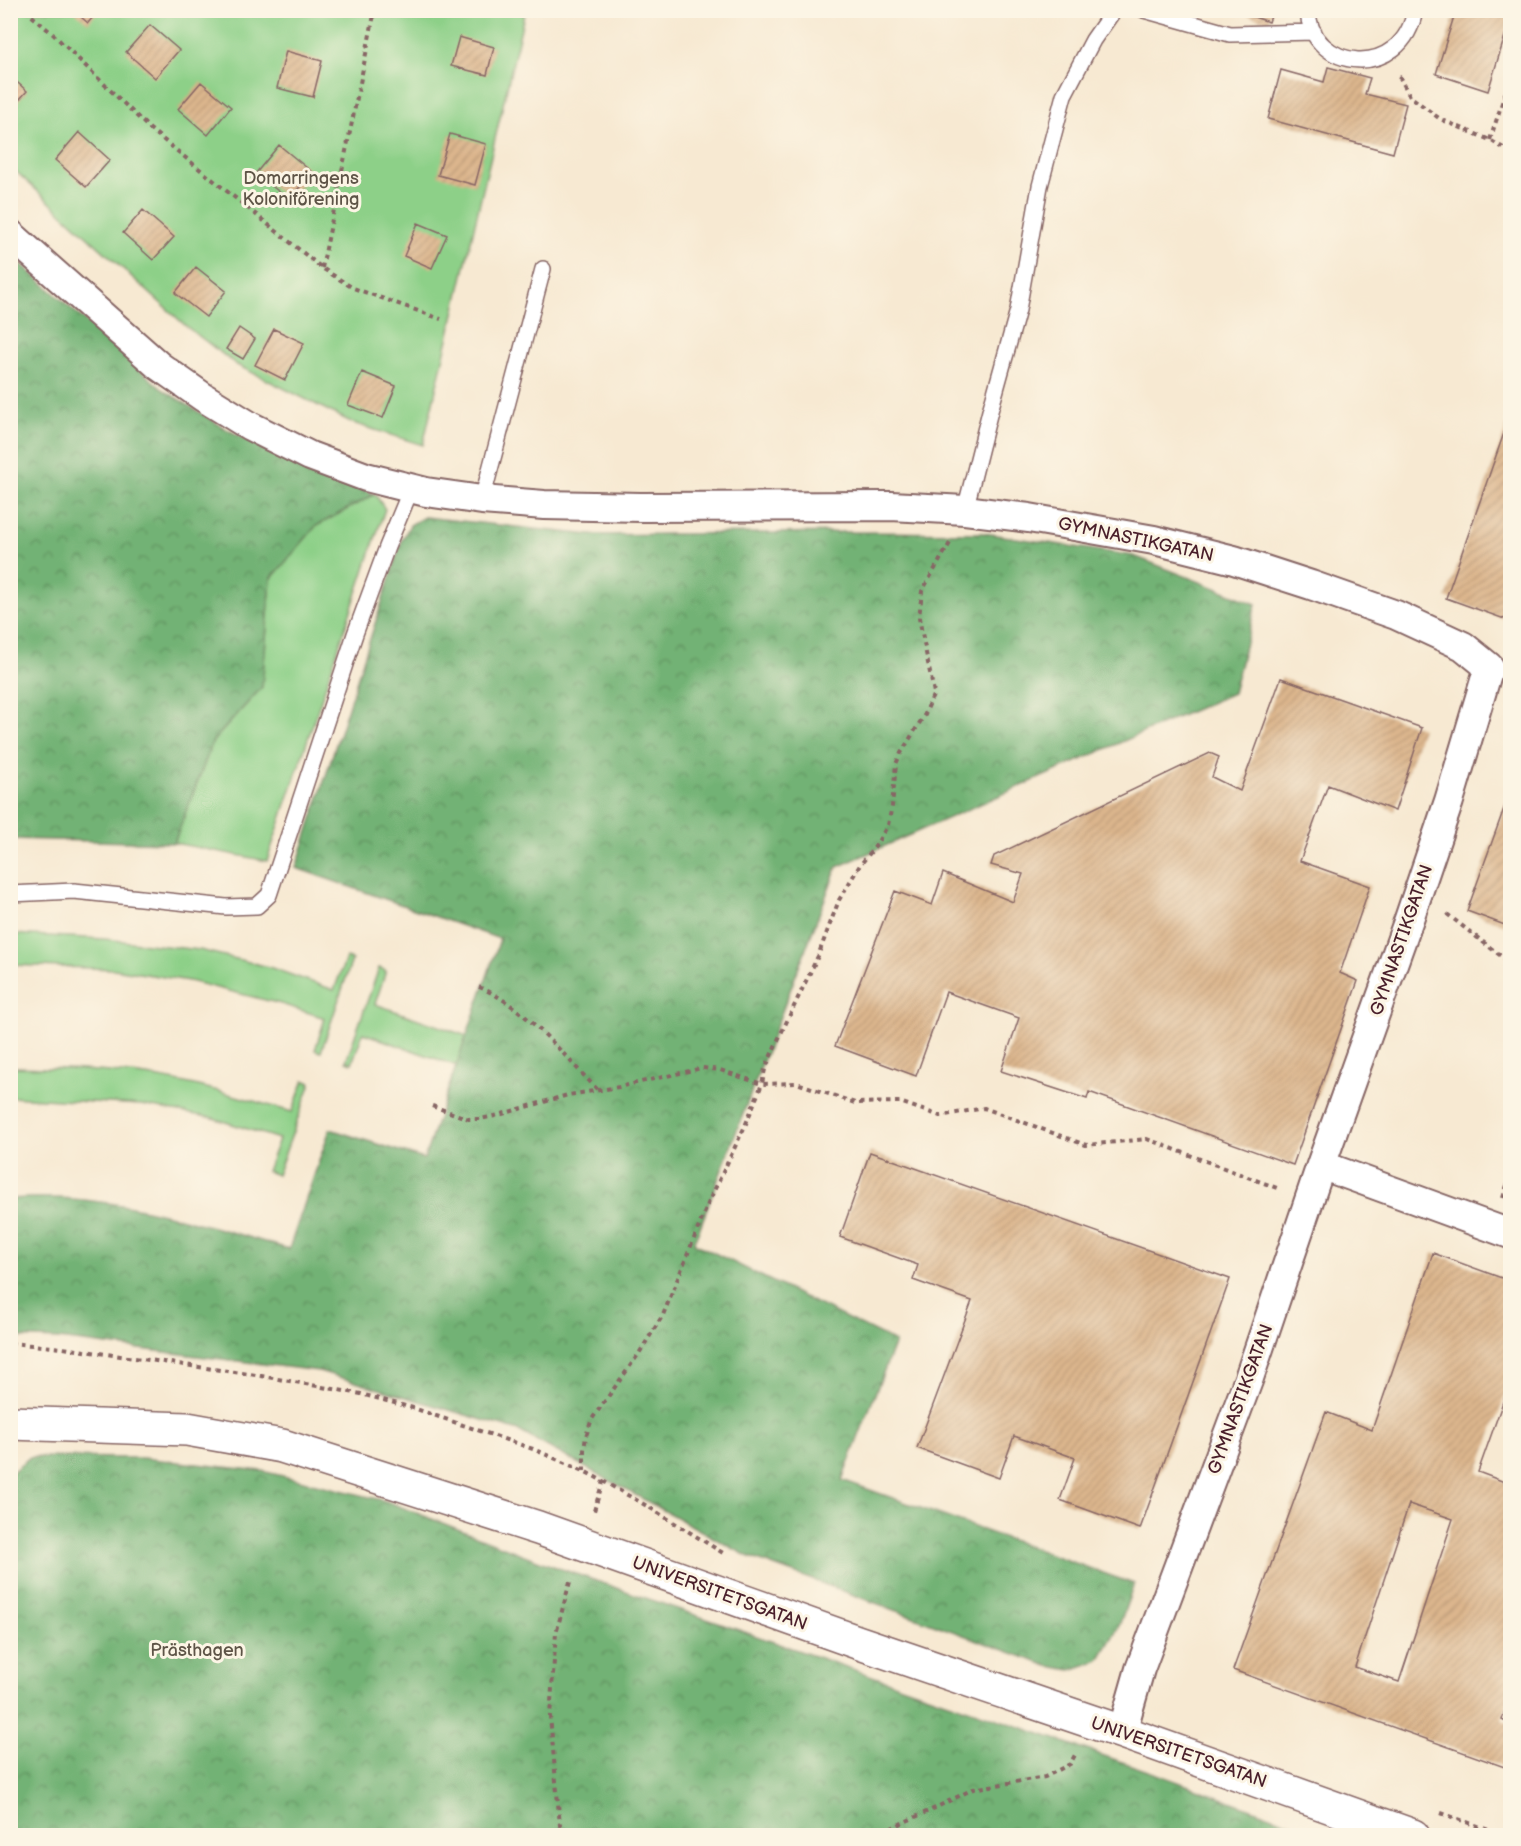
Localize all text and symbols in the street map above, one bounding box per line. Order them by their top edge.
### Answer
park label: Domarringens Koloniförening [243,168,359,210]
street label: GYMNASTIKGATAN [1056,513,1216,566]
street label: GYMNASTIKGATAN [1366,862,1437,1018]
street label: GYMNASTIKGATAN [1204,1321,1277,1477]
street label: UNIVERSITETSGATAN [629,1552,810,1635]
park label: Prästhagen [150,1640,244,1661]
street label: UNIVERSITETSGATAN [1088,1712,1270,1792]

